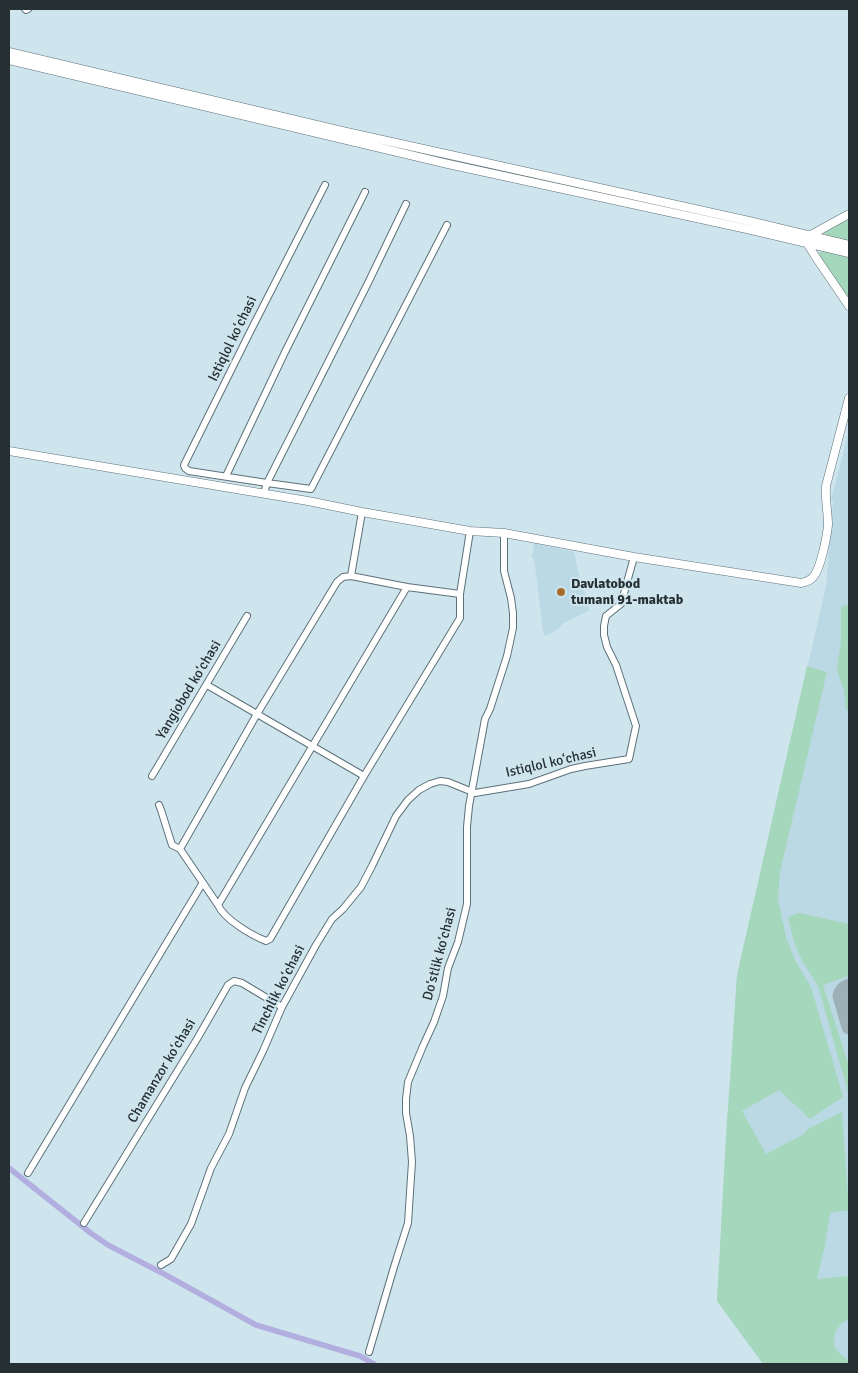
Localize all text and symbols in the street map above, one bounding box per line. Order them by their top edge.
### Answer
street label: Istiqlol koʻchasi [205,294,261,384]
place label: Davlatobod tumani 91-maktab [571,576,683,608]
marker: Davlatobod tumani 91-maktab [555,586,567,598]
street label: Yangiobod koʻchasi [153,637,225,743]
street label: Istiqlol koʻchasi [504,744,598,782]
street label: Doʻstlik koʻchasi [420,906,460,1002]
street label: Tinchlik koʻchasi [249,942,309,1038]
street label: Chamanzor koʻchasi [124,1016,200,1126]

